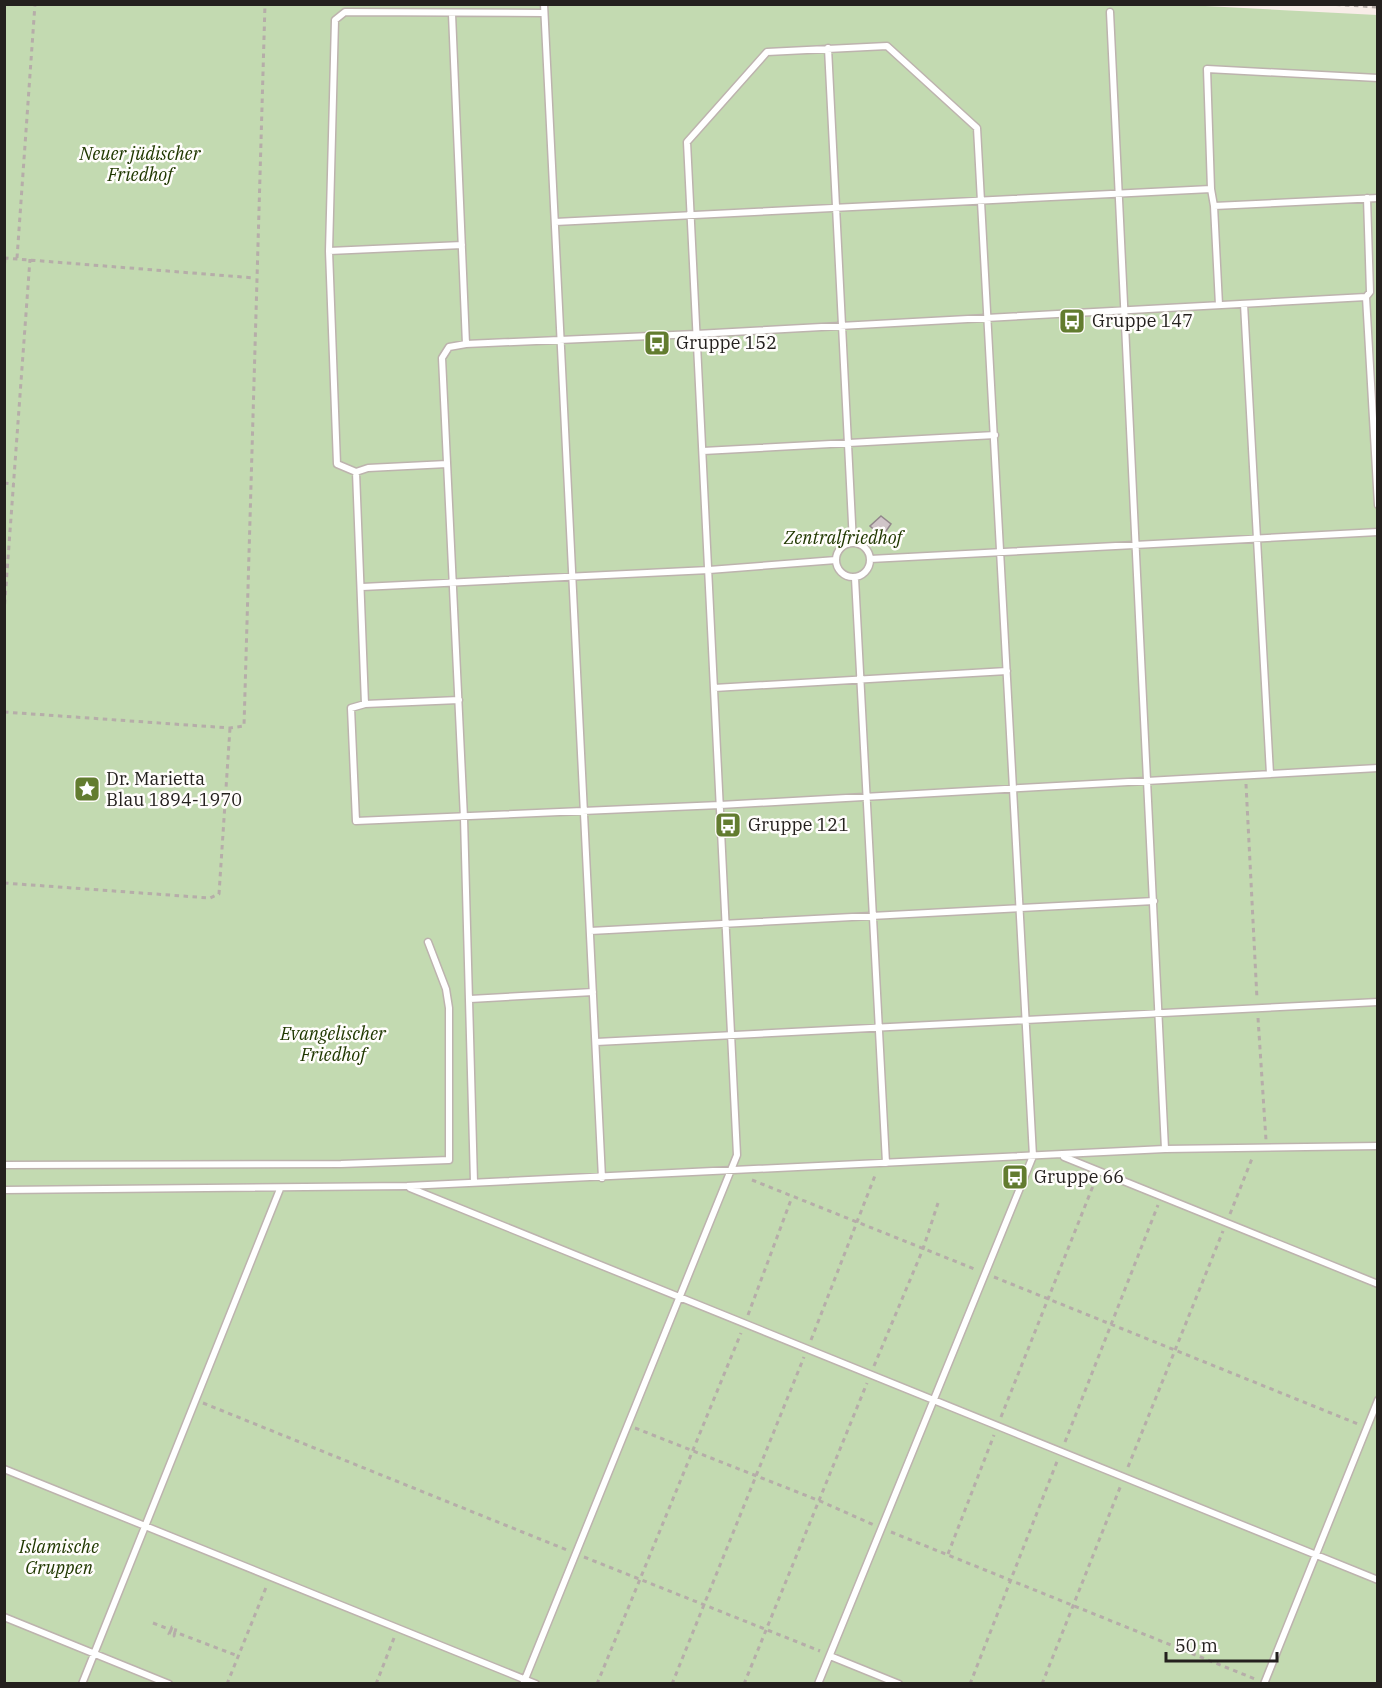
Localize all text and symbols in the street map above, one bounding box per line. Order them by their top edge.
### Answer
park label: Neuer jüdischer Friedhof [78,142,202,186]
bus stop icon: Gruppe 147 [1057,306,1087,336]
place label: Gruppe 147 [1092,309,1193,332]
bus stop icon: Gruppe 152 [642,328,672,358]
place label: Gruppe 152 [676,331,777,354]
park label: Zentralfriedhof [783,526,905,549]
place label: Dr. Marietta Blau 1894-1970 [106,767,242,811]
place icon: Dr. Marietta Blau 1894-1970 [72,774,102,804]
bus stop icon: Gruppe 121 [713,810,743,840]
place label: Gruppe 121 [748,813,849,836]
park label: Evangelischer Friedhof [279,1022,387,1066]
bus stop icon: Gruppe 66 [1000,1162,1030,1192]
place label: Gruppe 66 [1034,1165,1124,1188]
park label: Islamische Gruppen [18,1535,99,1579]
scale bar [1166,1625,1277,1663]
text: 50 m [1175,1634,1218,1657]

